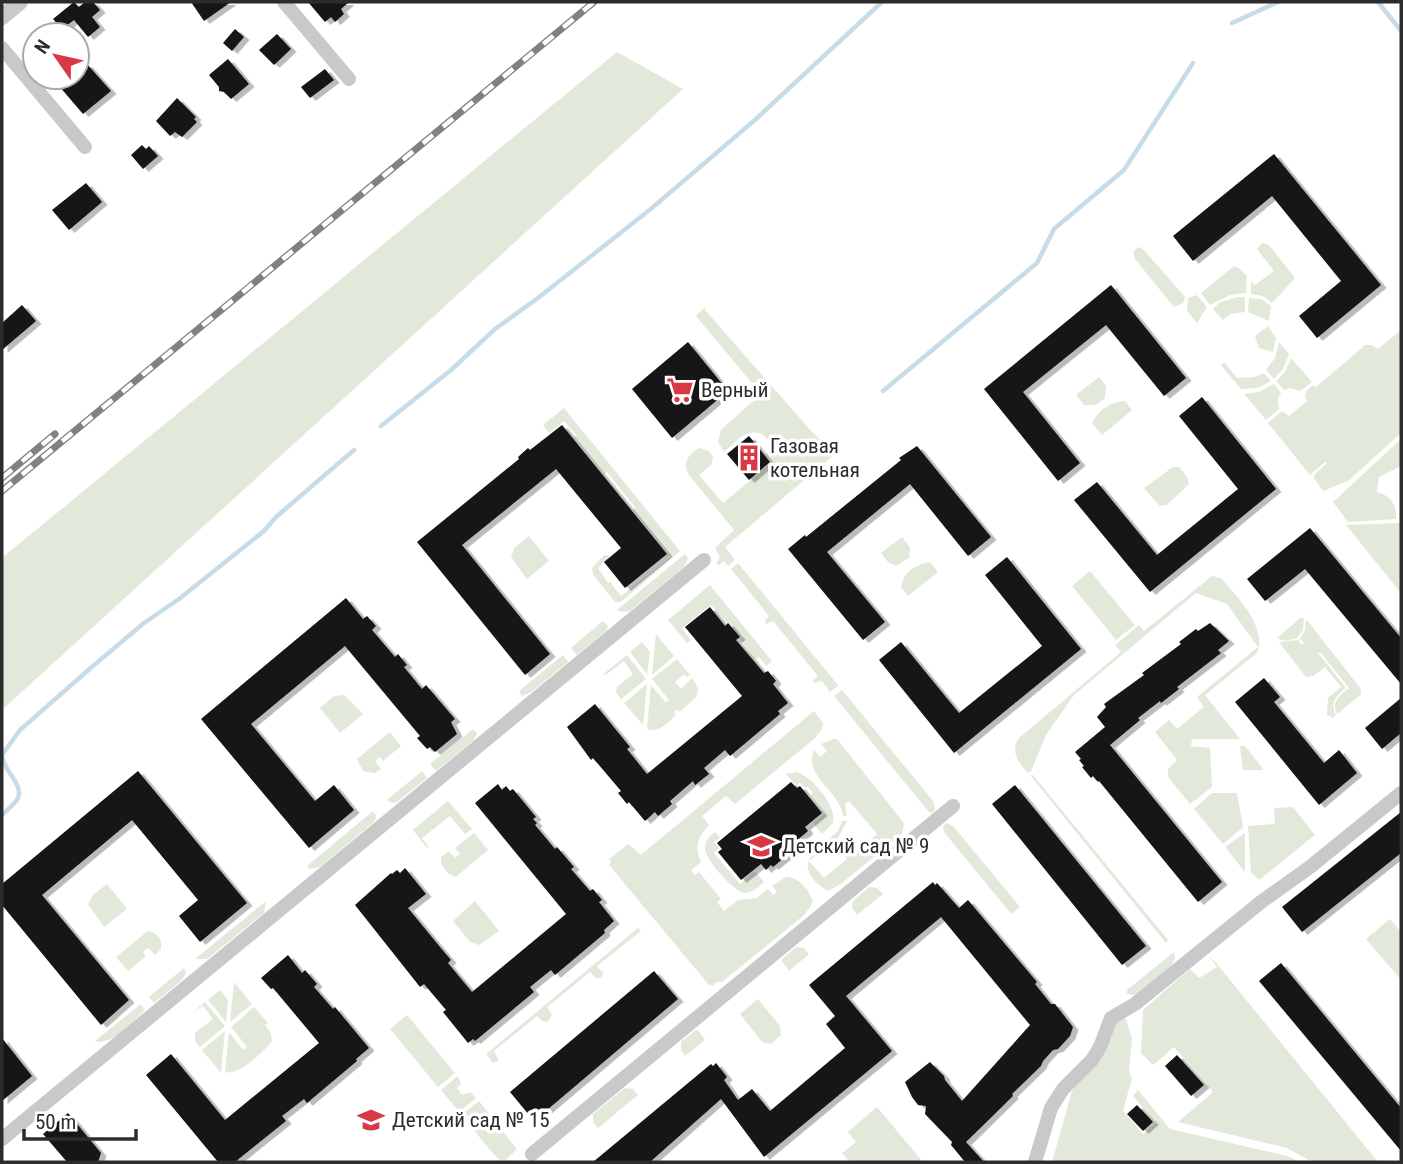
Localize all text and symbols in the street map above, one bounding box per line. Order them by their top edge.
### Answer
north arrow [21,21,91,91]
text: N [30,36,55,58]
supermarket icon: Верный [665,375,695,405]
place label: Верный [701,378,768,402]
place label: Газовая котельная [770,434,860,482]
building icon: Газовая котельная [734,443,764,473]
school or university icon: Детский сад № 9 [746,831,776,861]
place label: Детский сад № 9 [782,834,929,858]
scale bar [24,1098,136,1142]
school or university icon: Детский сад № 15 [356,1105,386,1135]
place label: Детский сад № 15 [392,1108,550,1132]
text: 50 m [35,1110,76,1134]

